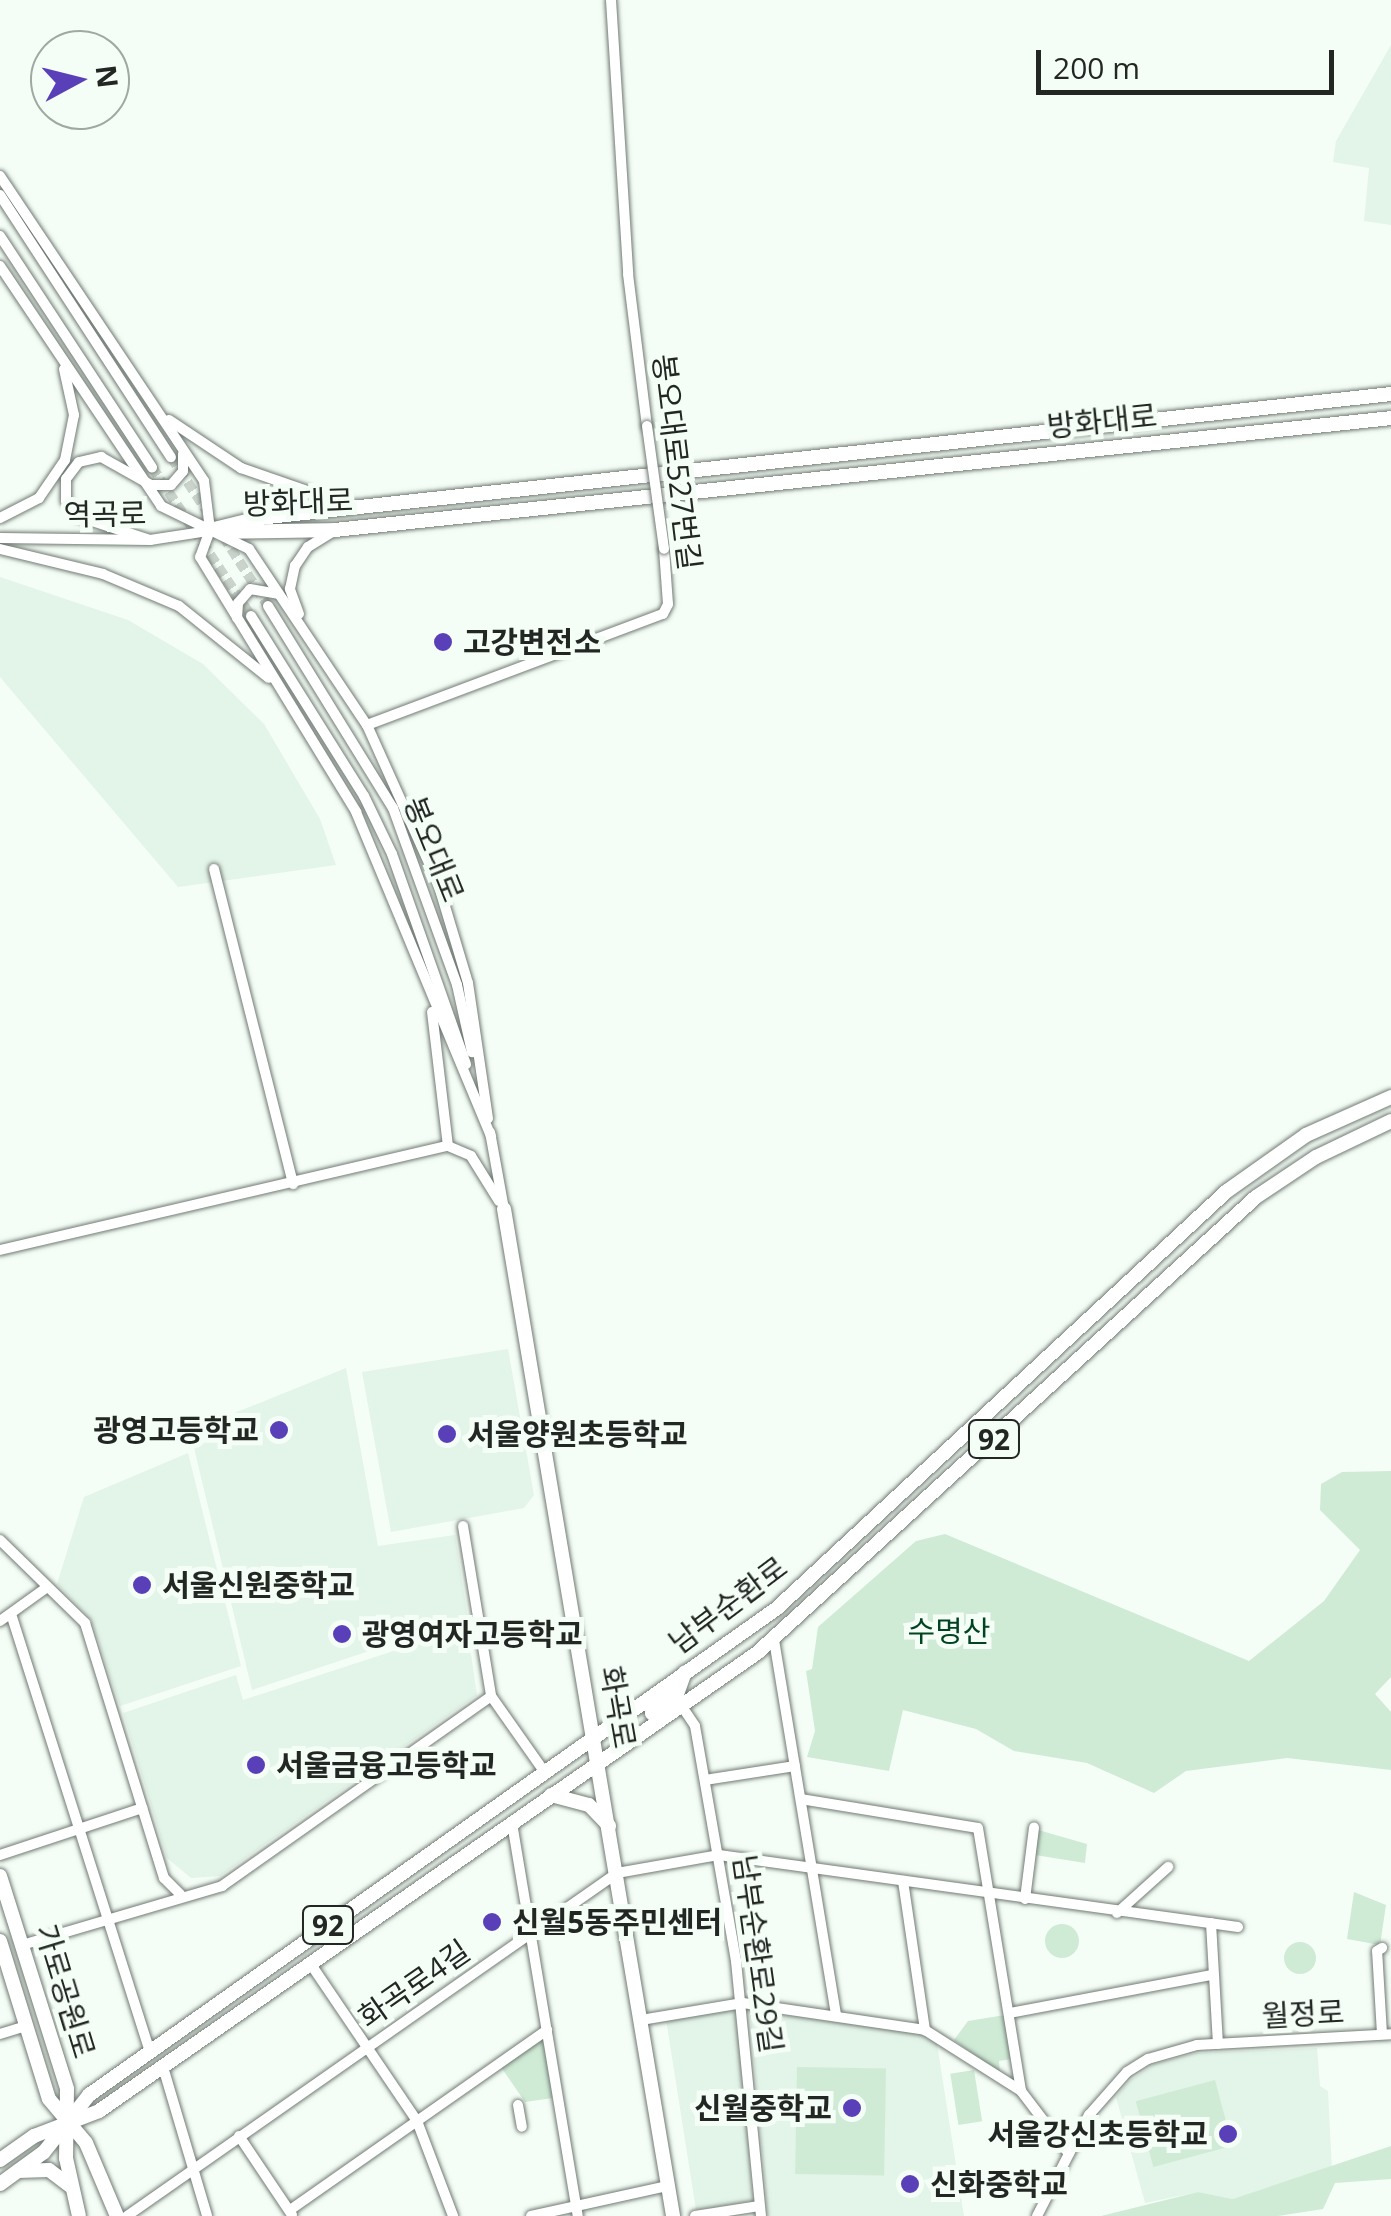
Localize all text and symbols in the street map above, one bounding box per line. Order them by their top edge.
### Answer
north arrow [30,30,130,130]
scale bar [1041,30,1338,92]
text: 200 m [1053,47,1140,88]
text: N [88,63,128,90]
street label: 봉오대로527번길 [646,352,708,572]
street label: 방화대로 [1045,397,1159,445]
street label: 방화대로 [242,482,354,522]
street label: 역곡로 [63,495,147,533]
place label: 고강변전소 [463,624,601,660]
marker: 고강변전소 [432,631,454,653]
street label: 봉오대로 [397,791,471,907]
place label: 광영고등학교 [93,1412,259,1448]
place label: 서울양원초등학교 [467,1416,688,1452]
road number: 92 [966,1416,1022,1462]
marker: 광영고등학교 [268,1419,290,1441]
marker: 서울양원초등학교 [436,1423,458,1445]
street label: 남부순환로 [662,1549,794,1661]
place label: 서울신원중학교 [162,1567,355,1603]
marker: 서울신원중학교 [131,1574,153,1596]
park label: 수명산 [908,1613,990,1649]
place label: 광영여자고등학교 [362,1616,583,1652]
marker: 광영여자고등학교 [331,1623,353,1645]
street label: 화곡로 [593,1663,643,1751]
place label: 서울금융고등학교 [276,1747,497,1783]
marker: 서울금융고등학교 [245,1754,267,1776]
street label: 남부순환로29길 [726,1853,790,2055]
road number: 92 [300,1902,356,1948]
place label: 신월5동주민센터 [512,1904,722,1940]
marker: 신월5동주민센터 [481,1911,503,1933]
street label: 가로공원로 [28,1920,102,2062]
street label: 화곡로4길 [351,1933,477,2035]
street label: 월정로 [1261,1994,1345,2034]
place label: 신월중학교 [694,2090,832,2126]
marker: 신월중학교 [841,2097,863,2119]
place label: 서울강신초등학교 [987,2116,1208,2152]
marker: 서울강신초등학교 [1217,2123,1239,2145]
place label: 신화중학교 [930,2166,1068,2202]
marker: 신화중학교 [899,2173,921,2195]

